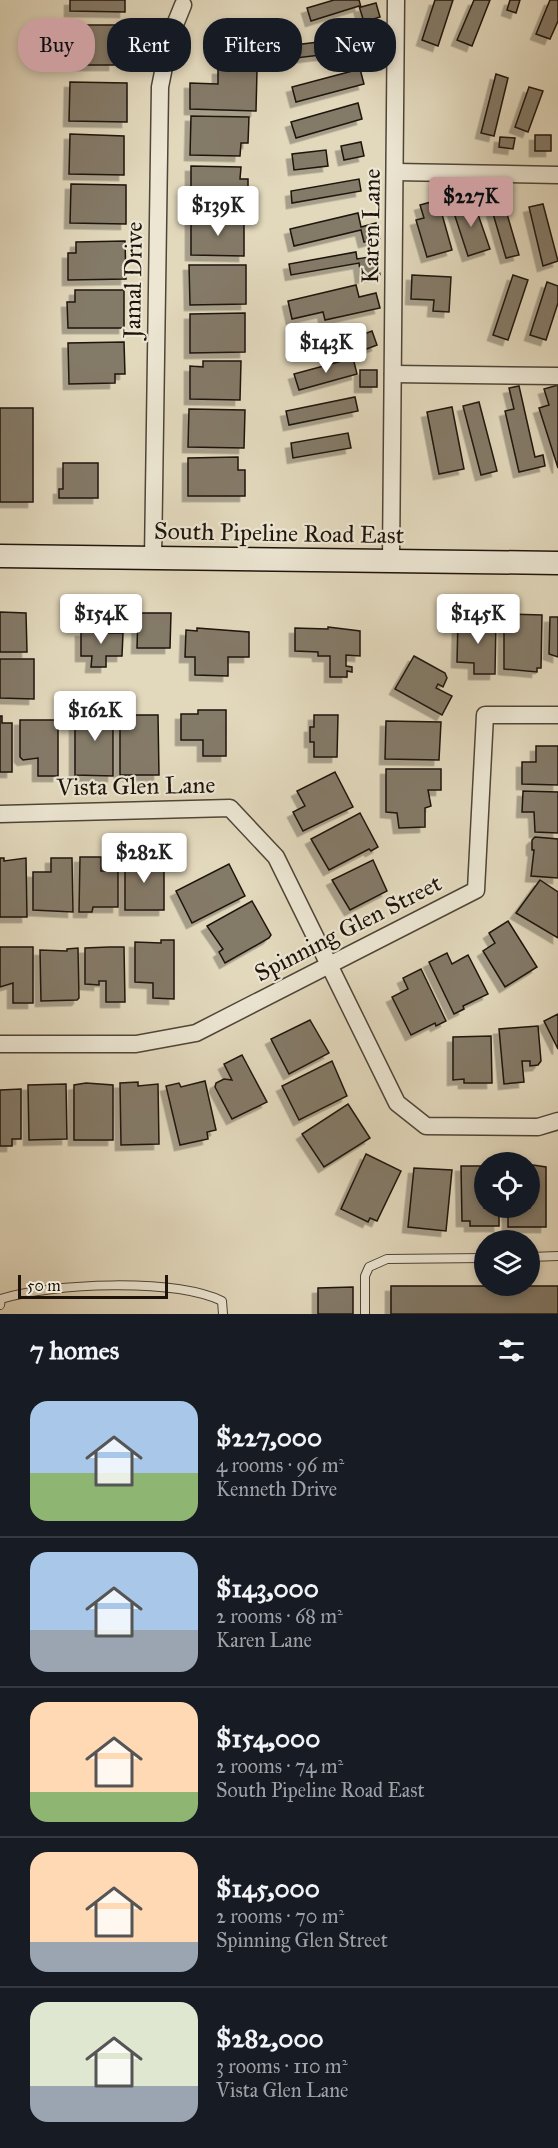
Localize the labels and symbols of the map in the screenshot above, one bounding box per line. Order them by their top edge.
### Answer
street label: Karen Lane [355,168,387,284]
pin: $227K [429,177,513,228]
pin: $139K [176,186,260,237]
street label: Jamal Drive [117,221,149,342]
pin: $143K [284,323,368,374]
street label: South Pipeline Road East [154,516,405,550]
pin: $154K [59,594,143,645]
pin: $145K [436,594,520,645]
pin: $162K [53,691,137,742]
street label: Vista Glen Lane [55,770,216,802]
pin: $282K [102,833,186,884]
street label: Spinning Glen Street [249,868,447,988]
scale bar [18,1272,168,1300]

